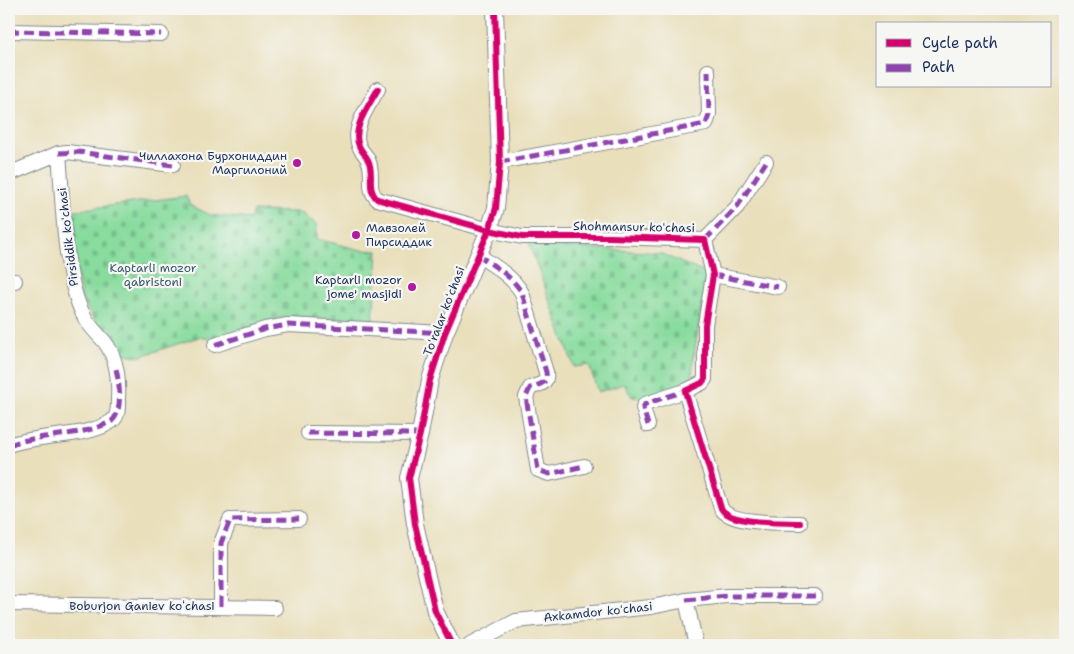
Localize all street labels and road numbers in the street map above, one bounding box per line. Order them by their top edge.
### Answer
street label: Pirsiddik koʻchasi [54,187,82,287]
street label: Shohmansur koʻchasi [573,218,695,236]
street label: Toʻralar koʻchasi [420,264,468,358]
street label: Boburjon Ganiev koʻchasi [69,598,215,614]
street label: Axkamdor koʻchasi [543,598,653,626]

